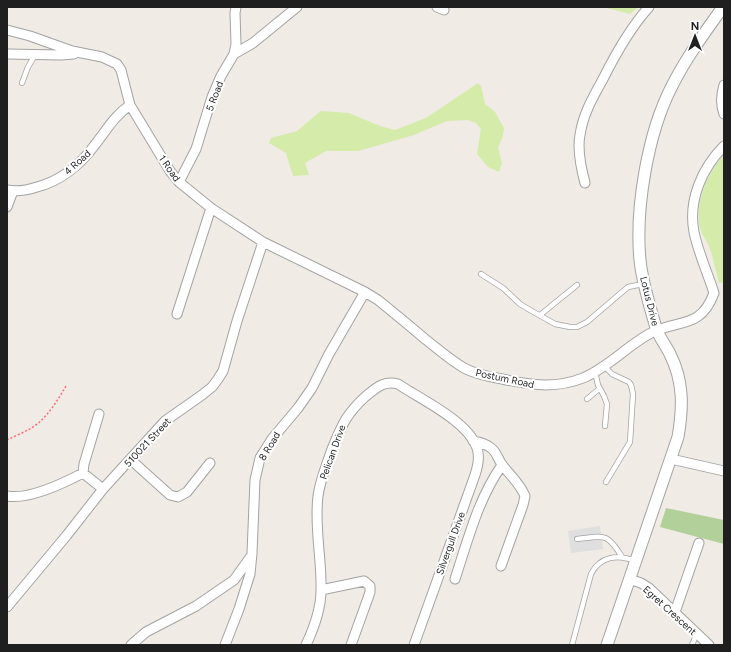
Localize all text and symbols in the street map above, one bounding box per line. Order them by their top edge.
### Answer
north arrow [675,16,715,56]
text: N [691,20,699,33]
street label: 5 Road [203,79,226,113]
street label: 4 Road [61,147,94,178]
street label: 1 Road [156,152,183,184]
street label: Lotus Drive [637,275,662,328]
street label: Postum Road [474,366,535,391]
street label: 510021 Street [121,415,174,470]
street label: Pelican Drive [317,422,349,481]
street label: 8 Road [256,429,283,463]
street label: Silvergull Drive [433,509,468,576]
street label: Egret Crescent [640,583,699,638]

